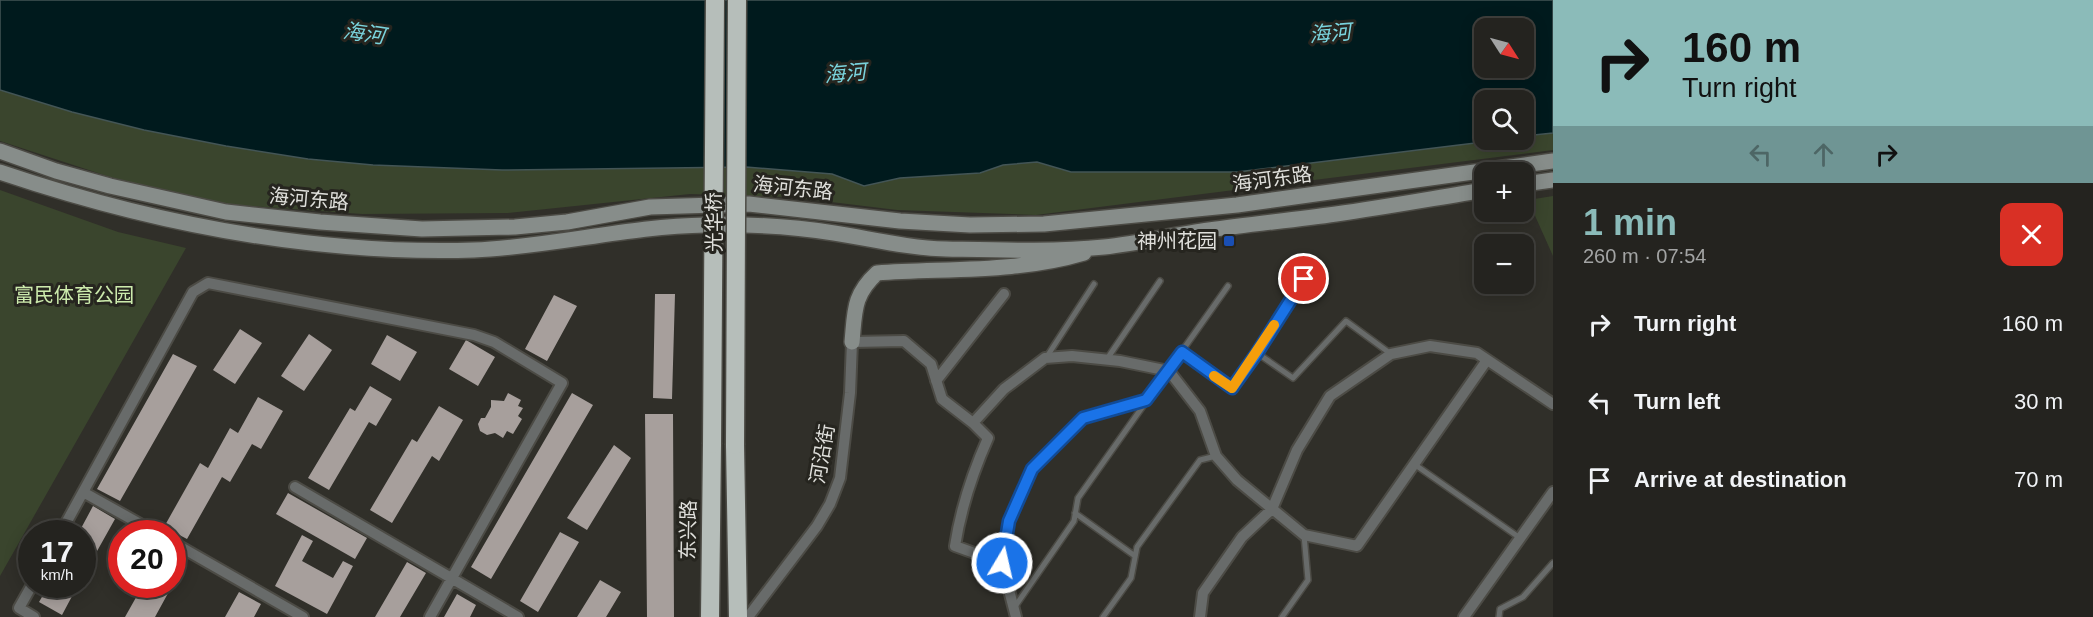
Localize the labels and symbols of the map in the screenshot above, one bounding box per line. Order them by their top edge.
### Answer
north arrow [1474,18,1534,78]
water label: 海河 [342,19,390,48]
water label: 海河 [1308,19,1356,46]
water label: 海河 [823,59,871,86]
street label: 海河东路 [1231,163,1313,195]
street label: 海河东路 [752,173,834,203]
street label: 海河东路 [268,185,350,213]
street label: 光华桥 [703,192,725,252]
place label: 神州花园 [1137,230,1217,252]
marker: 神州花园 [1222,234,1236,248]
pin [1278,253,1329,304]
park label: 富民体育公园 [14,284,134,306]
street label: 河沿街 [806,423,838,485]
street label: 东兴路 [676,500,700,560]
speed limit sign: 20 [108,520,186,598]
position arrow [970,531,1034,595]

